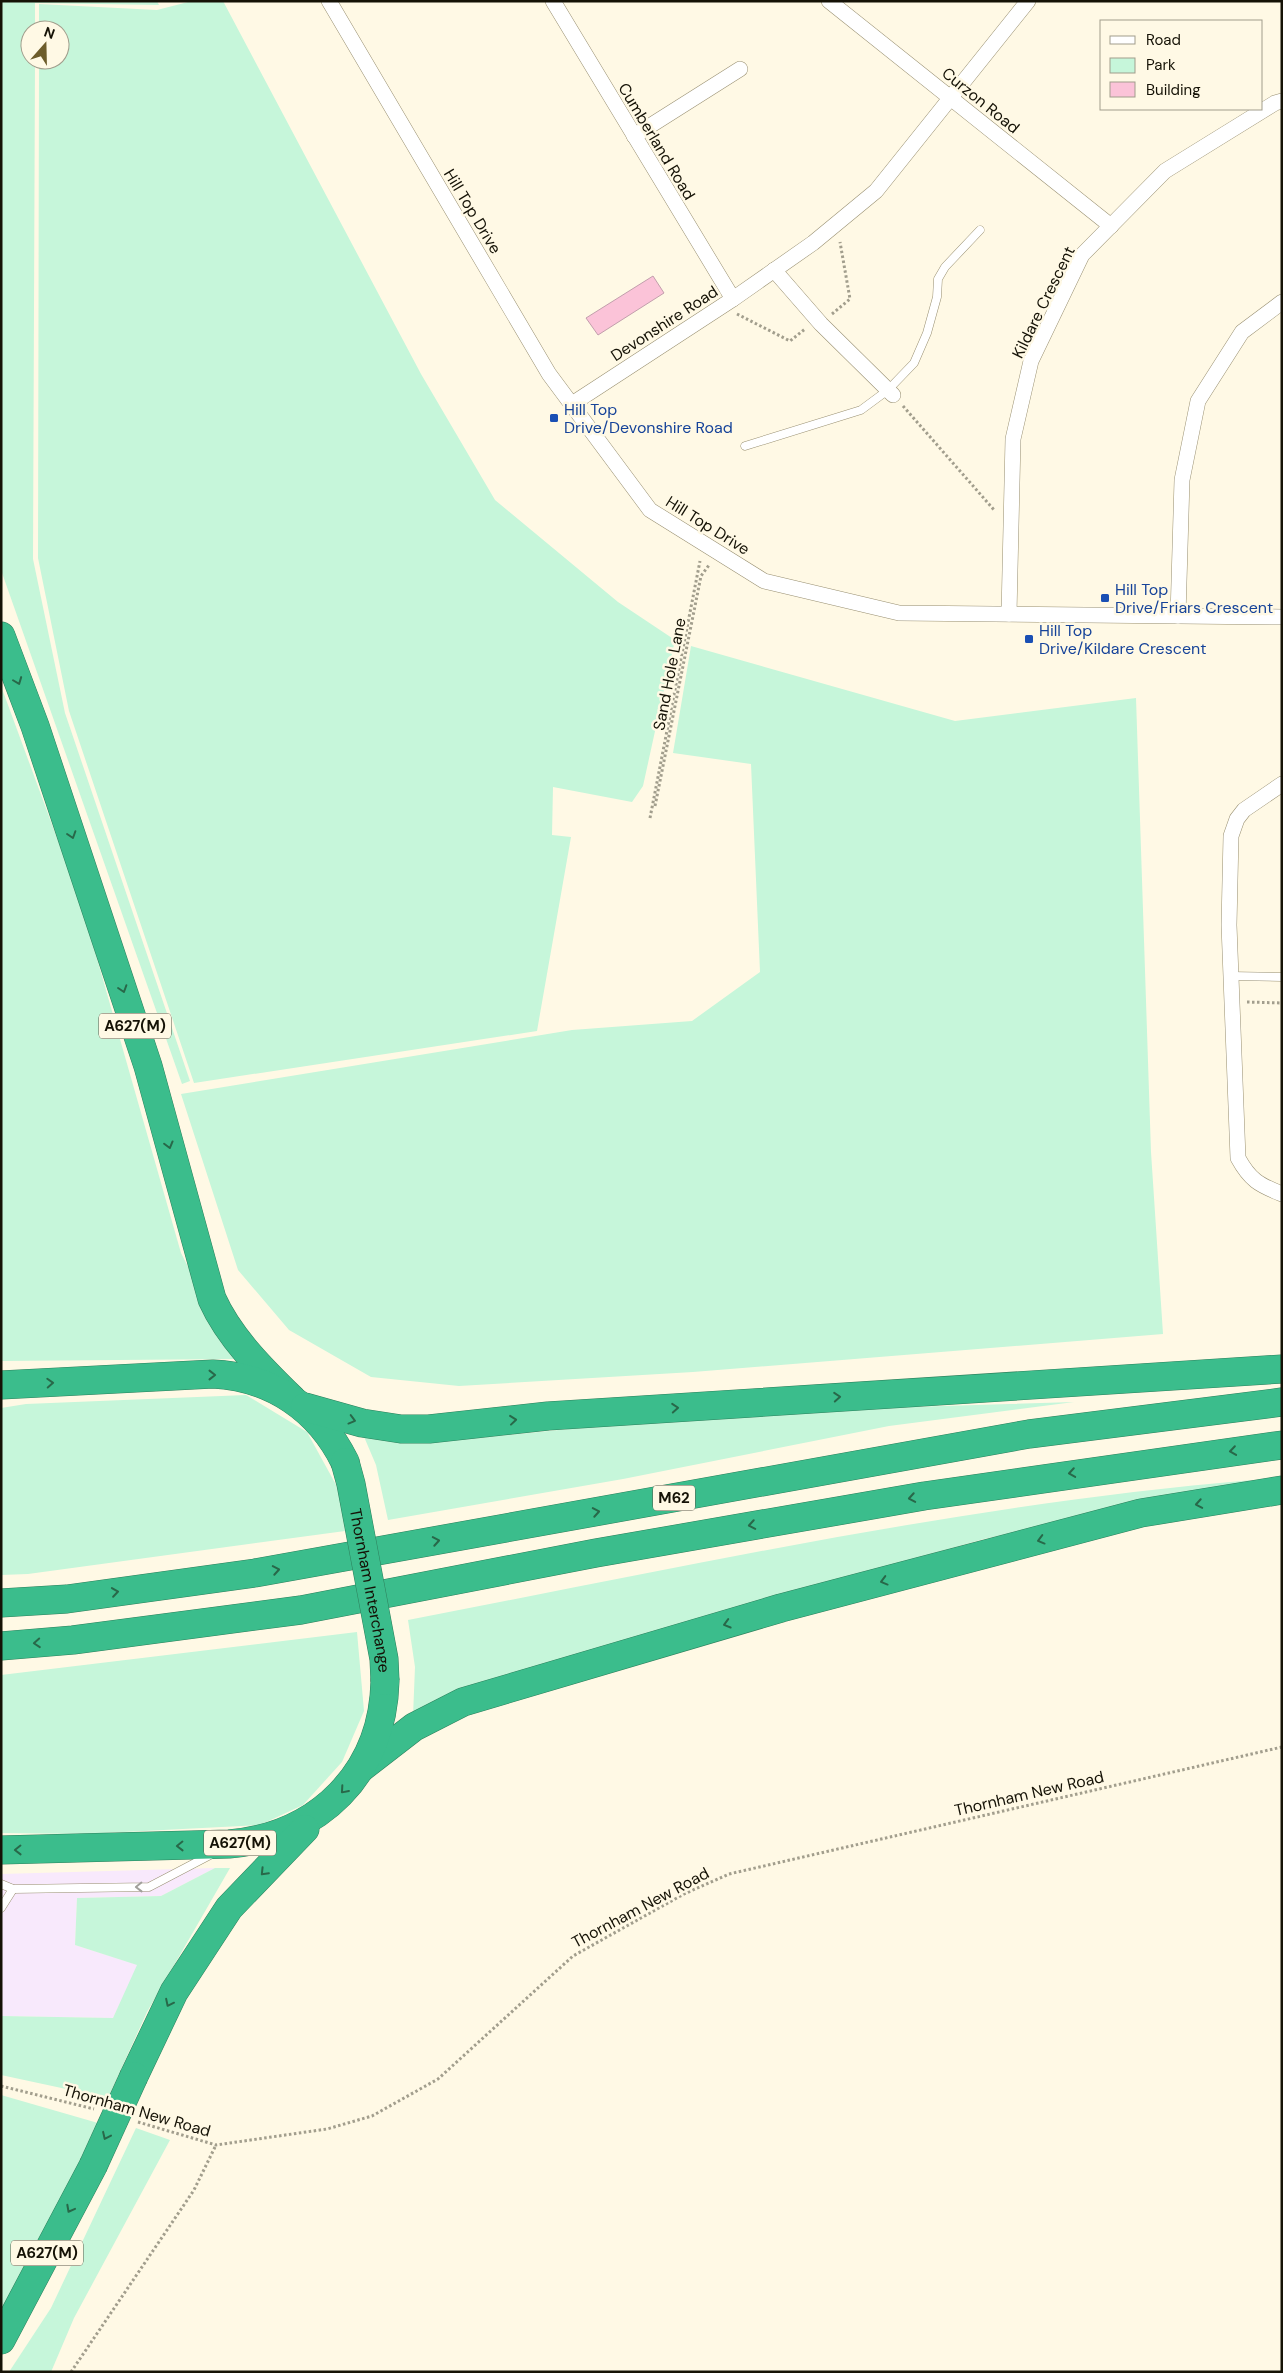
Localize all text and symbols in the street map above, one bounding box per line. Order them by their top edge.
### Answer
north arrow [20,20,70,70]
legend [1100,20,1263,110]
text: N [42,23,57,43]
text: Road [1146,30,1181,50]
text: Park [1146,55,1176,75]
street label: Curzon Road [938,63,1024,138]
street label: Cumberland Road [613,79,700,204]
text: Building [1146,80,1201,100]
street label: Hill Top Drive [439,165,506,258]
street label: Kildare Crescent [1007,243,1080,362]
street label: Devonshire Road [607,281,722,366]
place label: Hill Top Drive/Devonshire Road [564,399,733,438]
marker: Hill Top Drive/Devonshire Road [548,412,560,424]
street label: Hill Top Drive [662,491,754,560]
place label: Hill Top Drive/Friars Crescent [1115,579,1273,618]
marker: Hill Top Drive/Friars Crescent [1099,592,1111,604]
street label: Sand Hole Lane [648,616,691,732]
place label: Hill Top Drive/Kildare Crescent [1039,620,1206,659]
marker: Hill Top Drive/Kildare Crescent [1023,633,1035,645]
one-way arrow [12,676,23,685]
one-way arrow [66,830,76,838]
one-way arrow [117,984,127,993]
road number: A627(M) [99,1014,171,1038]
one-way arrow [163,1140,174,1149]
one-way arrow [208,1370,216,1380]
one-way arrow [46,1377,54,1388]
one-way arrow [833,1392,841,1403]
one-way arrow [671,1402,679,1413]
one-way arrow [347,1414,356,1425]
one-way arrow [509,1415,517,1426]
one-way arrow [1229,1445,1237,1456]
one-way arrow [1068,1467,1076,1478]
road number: M62 [653,1486,695,1510]
one-way arrow [907,1492,916,1502]
one-way arrow [1195,1498,1204,1508]
street label: Thornham Interchange [345,1506,395,1673]
one-way arrow [591,1507,600,1518]
one-way arrow [747,1520,756,1530]
one-way arrow [1037,1534,1045,1544]
one-way arrow [431,1536,440,1546]
one-way arrow [271,1565,280,1575]
one-way arrow [879,1575,888,1586]
one-way arrow [111,1588,119,1598]
one-way arrow [723,1618,732,1628]
one-way arrow [33,1638,41,1649]
street label: Thornham New Road [952,1766,1106,1821]
one-way arrow [341,1784,350,1793]
road number: A627(M) [204,1830,276,1856]
one-way arrow [176,1840,184,1851]
one-way arrow [14,1844,22,1855]
street label: Thornham New Road [568,1862,713,1953]
one-way arrow [261,1866,270,1875]
one-way arrow [134,1882,142,1892]
one-way arrow [165,1998,176,2007]
street label: Thornham New Road [61,2079,213,2142]
one-way arrow [102,2131,113,2140]
one-way arrow [66,2204,76,2213]
road number: A627(M) [11,2240,83,2266]

